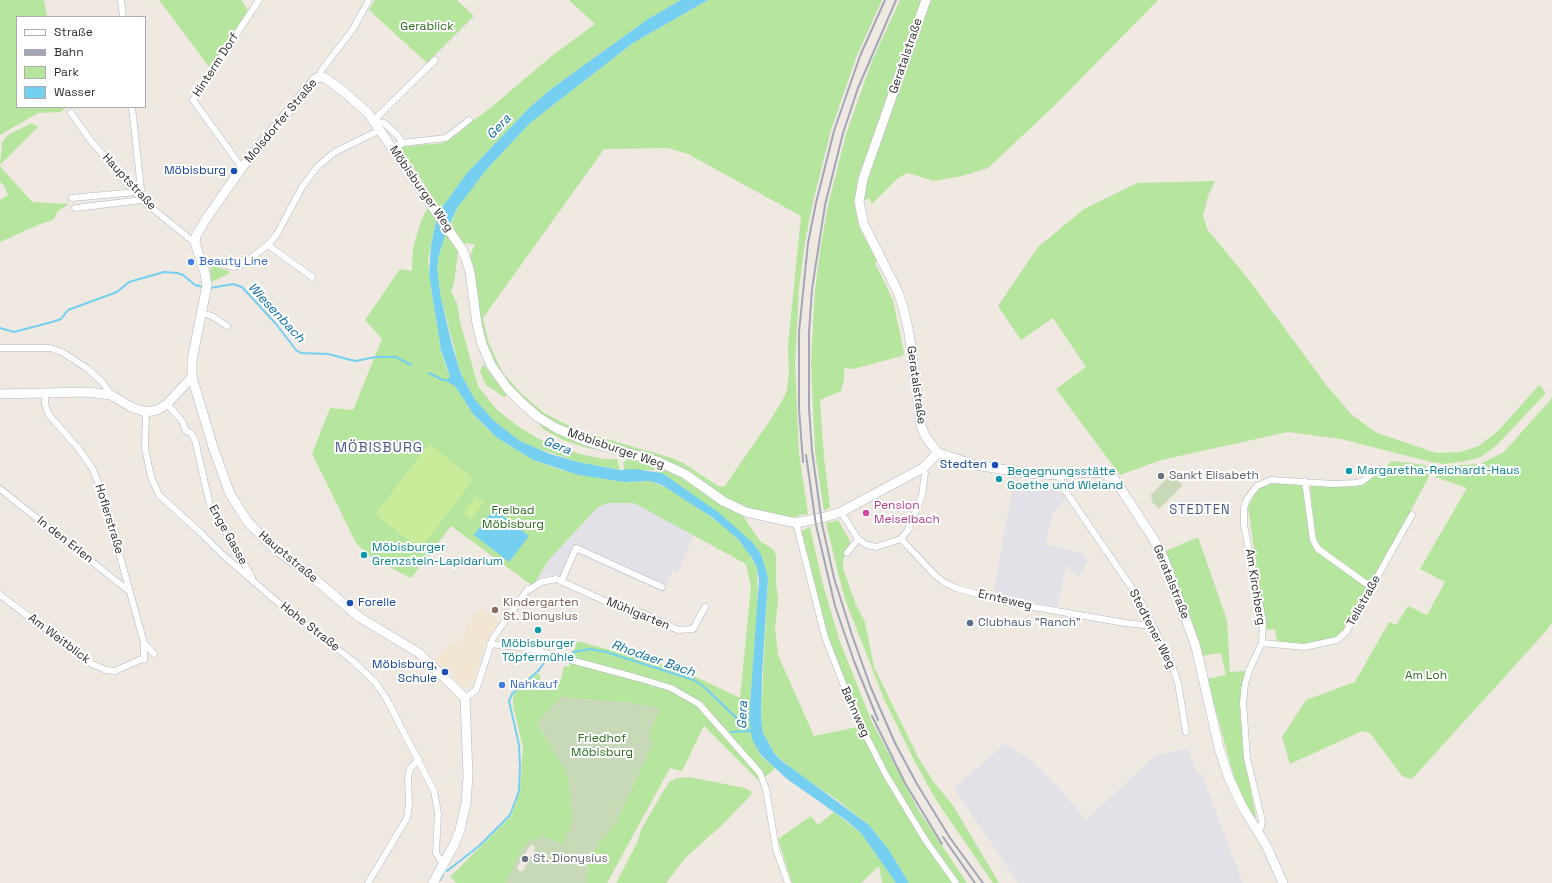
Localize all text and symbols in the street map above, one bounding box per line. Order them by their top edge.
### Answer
legend [16,16,146,108]
street label: Geratalstraße [886,16,926,96]
park label: Gerablick [400,20,454,34]
text: Straße [54,24,93,40]
street label: Hinterm Dorf [190,30,242,100]
text: Bahn [54,44,84,60]
text: Park [54,64,79,80]
street label: Molsdorfer Straße [242,76,320,166]
text: Wasser [54,84,96,100]
water label: Gera [484,111,514,143]
street label: Möbisburger Weg [386,143,456,235]
street label: Hauptstraße [99,151,159,213]
place label: Möbisburg [164,164,226,178]
marker: Möbisburg [229,166,239,176]
place label: Beauty Line [199,255,268,269]
marker: Beauty Line [186,257,196,267]
water label: Wiesenbach [244,280,308,346]
street label: Geratalstraße [903,345,929,425]
street label: Möbisburger Weg [566,426,666,472]
water label: Gera [541,433,573,459]
district label: MÖBISBURG [335,440,423,456]
place label: Stedten [940,458,987,472]
marker: Stedten [990,460,1000,470]
place label: Margaretha-Reichardt-Haus [1357,464,1520,478]
place label: Begegnungsstätte Goethe und Wieland [1007,465,1123,493]
marker: Margaretha-Reichardt-Haus [1344,466,1354,476]
place label: Sankt Elisabeth [1169,469,1259,483]
marker: Sankt Elisabeth [1156,471,1166,481]
marker: Begegnungsstätte Goethe und Wieland [994,474,1004,484]
street label: Hoflerstraße [92,482,126,556]
place label: Pension Meiselbach [874,499,940,527]
street label: Enge Gasse [206,502,250,568]
district label: STEDTEN [1169,502,1231,518]
park label: Freibad Möbisburg [482,504,544,532]
marker: Pension Meiselbach [861,508,871,518]
street label: In den Erlen [34,514,96,566]
street label: Hauptstraße [256,528,320,586]
place label: Möbisburger Grenzstein-Lapidarium [372,541,503,569]
street label: Geratalstraße [1150,543,1192,621]
street label: Am Kirchberg [1242,548,1268,626]
marker: Möbisburger Grenzstein-Lapidarium [359,550,369,560]
street label: Tellstraße [1344,573,1384,629]
street label: Ernteweg [977,587,1033,613]
street label: Stedtener Weg [1126,587,1178,671]
street label: Mühlgarten [604,595,672,633]
place label: Forelle [358,596,396,610]
place label: Kindergarten St. Dionysius [503,596,579,624]
marker: Forelle [345,598,355,608]
street label: Hohe Straße [277,599,343,655]
marker: Kindergarten St. Dionysius [490,605,500,615]
street label: Am Weitblick [25,611,93,667]
place label: Clubhaus "Ranch" [978,616,1081,630]
marker: Clubhaus "Ranch" [965,618,975,628]
marker: Möbisburger Töpfermühle [533,625,543,635]
place label: Möbisburger Töpfermühle [501,637,575,665]
water label: Rhodaer Bach [609,637,697,681]
place label: Möbisburg, Schule [372,658,437,686]
marker: Möbisburg, Schule [440,667,450,677]
park label: Am Loh [1405,669,1447,683]
place label: Nahkauf [510,678,558,692]
marker: Nahkauf [497,680,507,690]
street label: Bahnweg [837,685,873,739]
water label: Gera [735,701,751,729]
park label: Friedhof Möbisburg [571,732,633,760]
place label: St. Dionysius [533,852,608,866]
marker: St. Dionysius [520,854,530,864]

